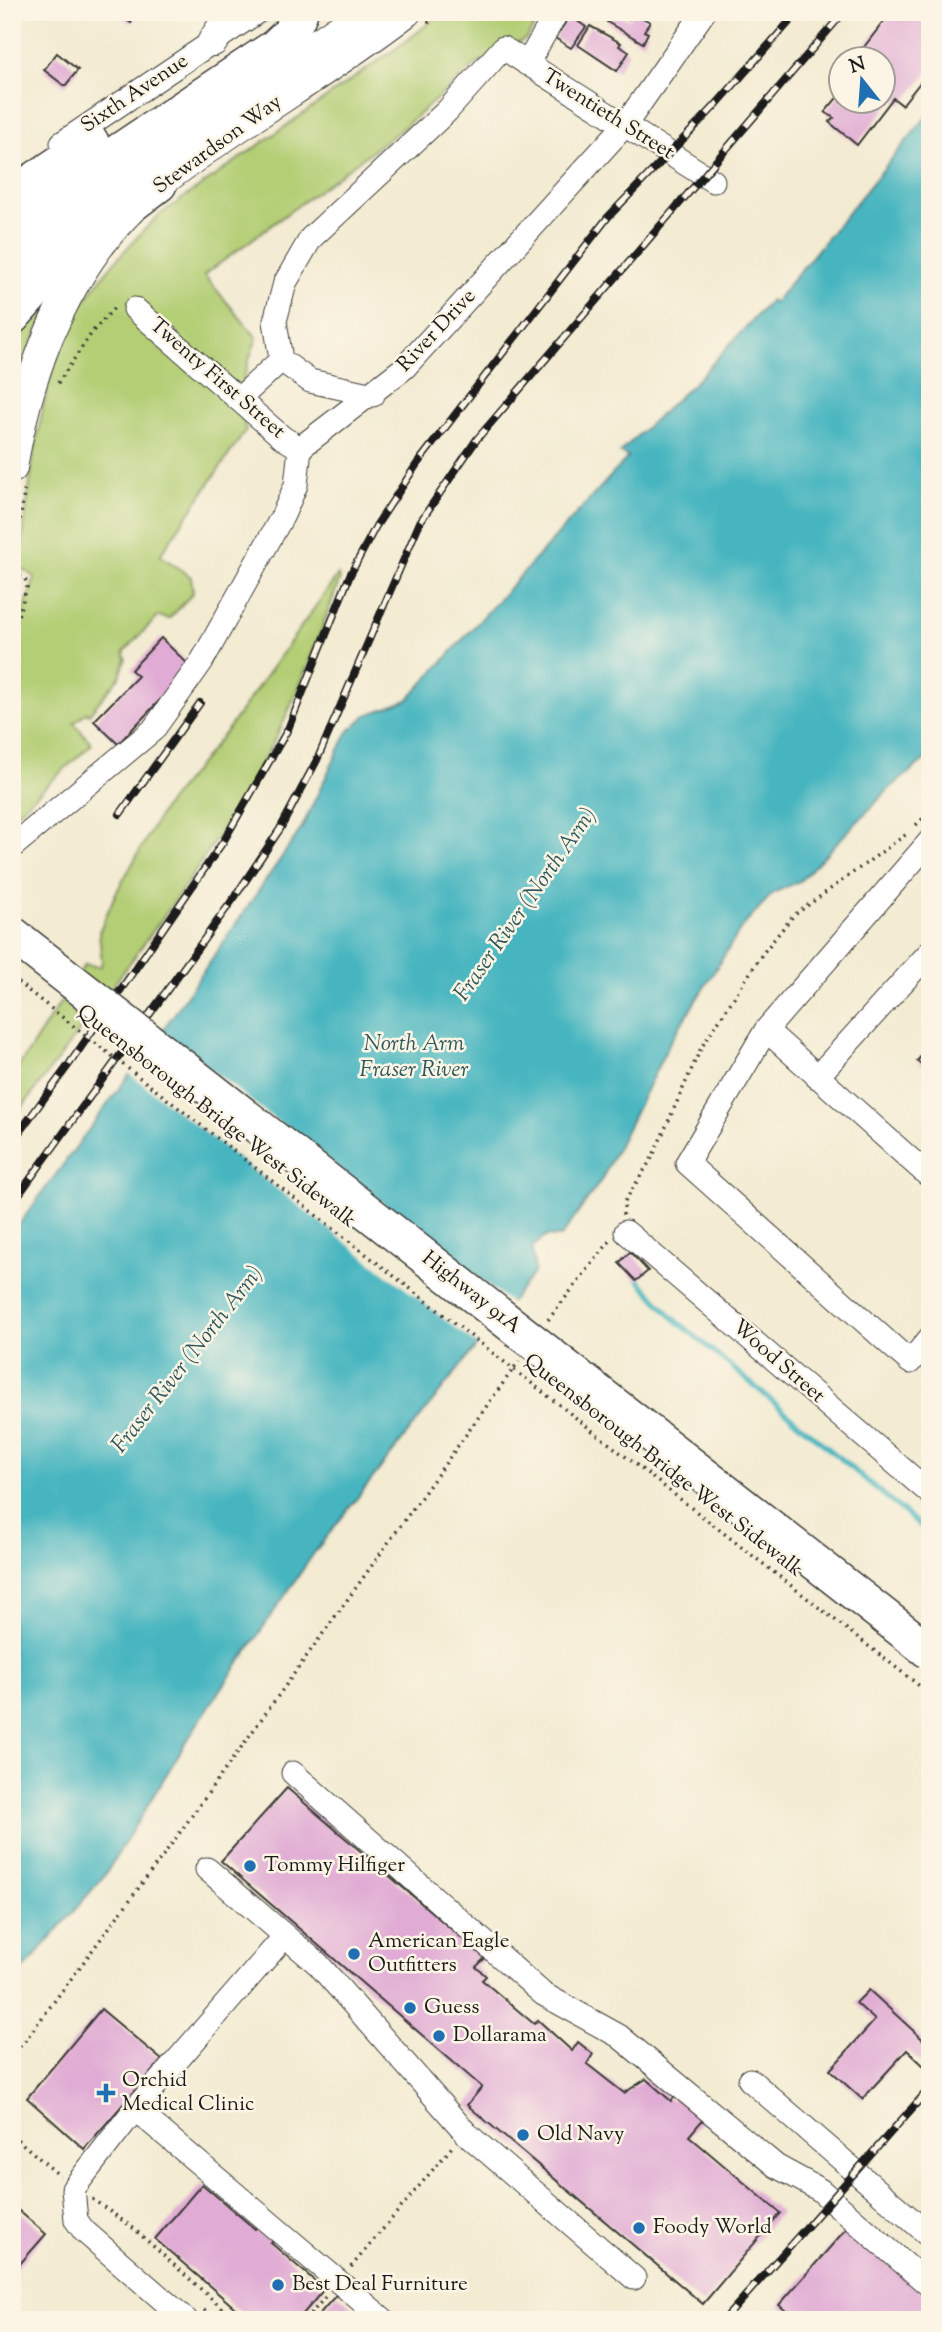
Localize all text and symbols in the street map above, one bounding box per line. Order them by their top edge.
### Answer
north arrow [827,46,897,116]
street label: Sixth Avenue [75,47,195,141]
text: N [847,51,869,81]
street label: Twentieth Street [536,62,680,168]
street label: Stewardson Way [147,88,289,202]
street label: River Drive [391,283,483,379]
street label: Twenty First Street [143,311,291,447]
water label: Fraser River (North Arm) [447,801,605,1009]
street label: Queensborough Bridge West Sidewalk [70,998,363,1236]
water label: North Arm Fraser River [359,1028,469,1087]
street label: Highway 91A [415,1244,527,1342]
water label: Fraser River (North Arm) [104,1259,272,1461]
street label: Wood Street [725,1313,831,1411]
street label: Queensborough Bridge West Sidewalk [517,1347,810,1585]
place label: Tommy Hilfiger [264,1851,405,1881]
marker: Tommy Hilfiger [242,1858,258,1874]
place label: American Eagle Outfitters [368,1927,510,1981]
marker: American Eagle Outfitters [346,1946,362,1962]
place label: Guess [424,1993,480,2023]
marker: Guess [402,2000,418,2016]
place label: Dollarama [453,2021,547,2051]
marker: Dollarama [431,2028,447,2044]
place label: Orchid Medical Clinic [122,2066,255,2120]
marker: Orchid Medical Clinic [96,2083,116,2103]
place label: Old Navy [537,2120,625,2150]
marker: Old Navy [515,2127,531,2143]
place label: Foody World [653,2213,772,2243]
marker: Foody World [631,2220,647,2236]
place label: Best Deal Furniture [292,2270,468,2300]
marker: Best Deal Furniture [270,2277,286,2293]

